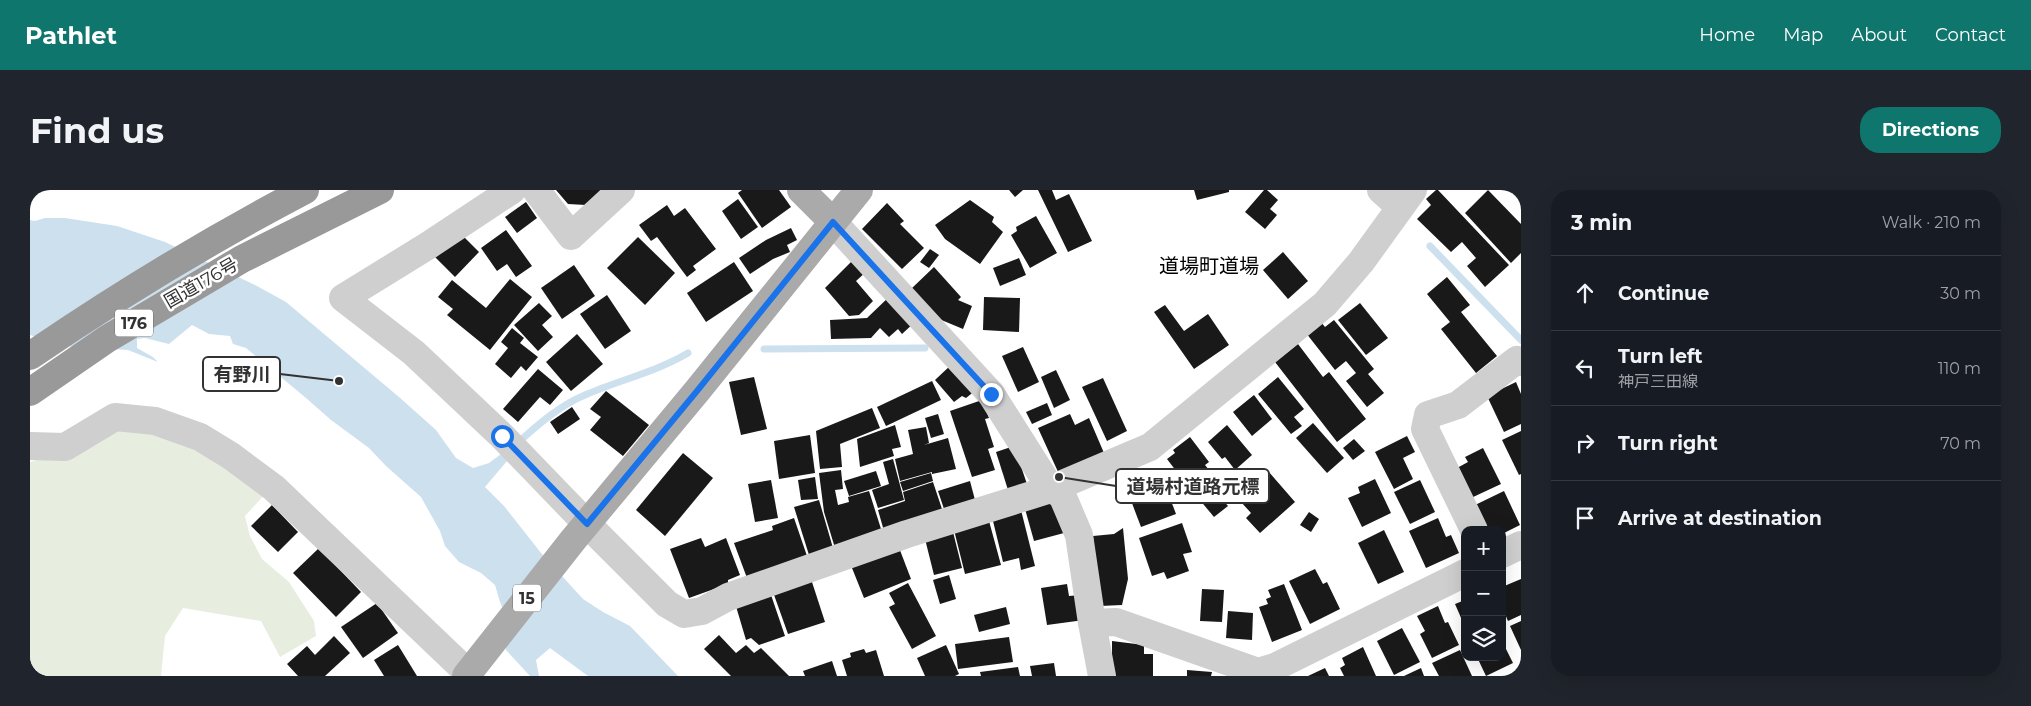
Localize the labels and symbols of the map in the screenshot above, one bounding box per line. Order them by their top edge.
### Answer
street label: 国道176号 [160,253,242,313]
district label: 道場町道場 [1159,254,1259,278]
road number: 176 [115,310,153,336]
callout: 有野川 [203,357,280,391]
text: 有野川 [213,363,271,386]
route end [980,383,1003,406]
route start [491,425,514,448]
callout: 道場村道路元標 [1116,469,1269,503]
text: 道場村道路元標 [1126,475,1260,498]
road number: 15 [513,584,541,612]

